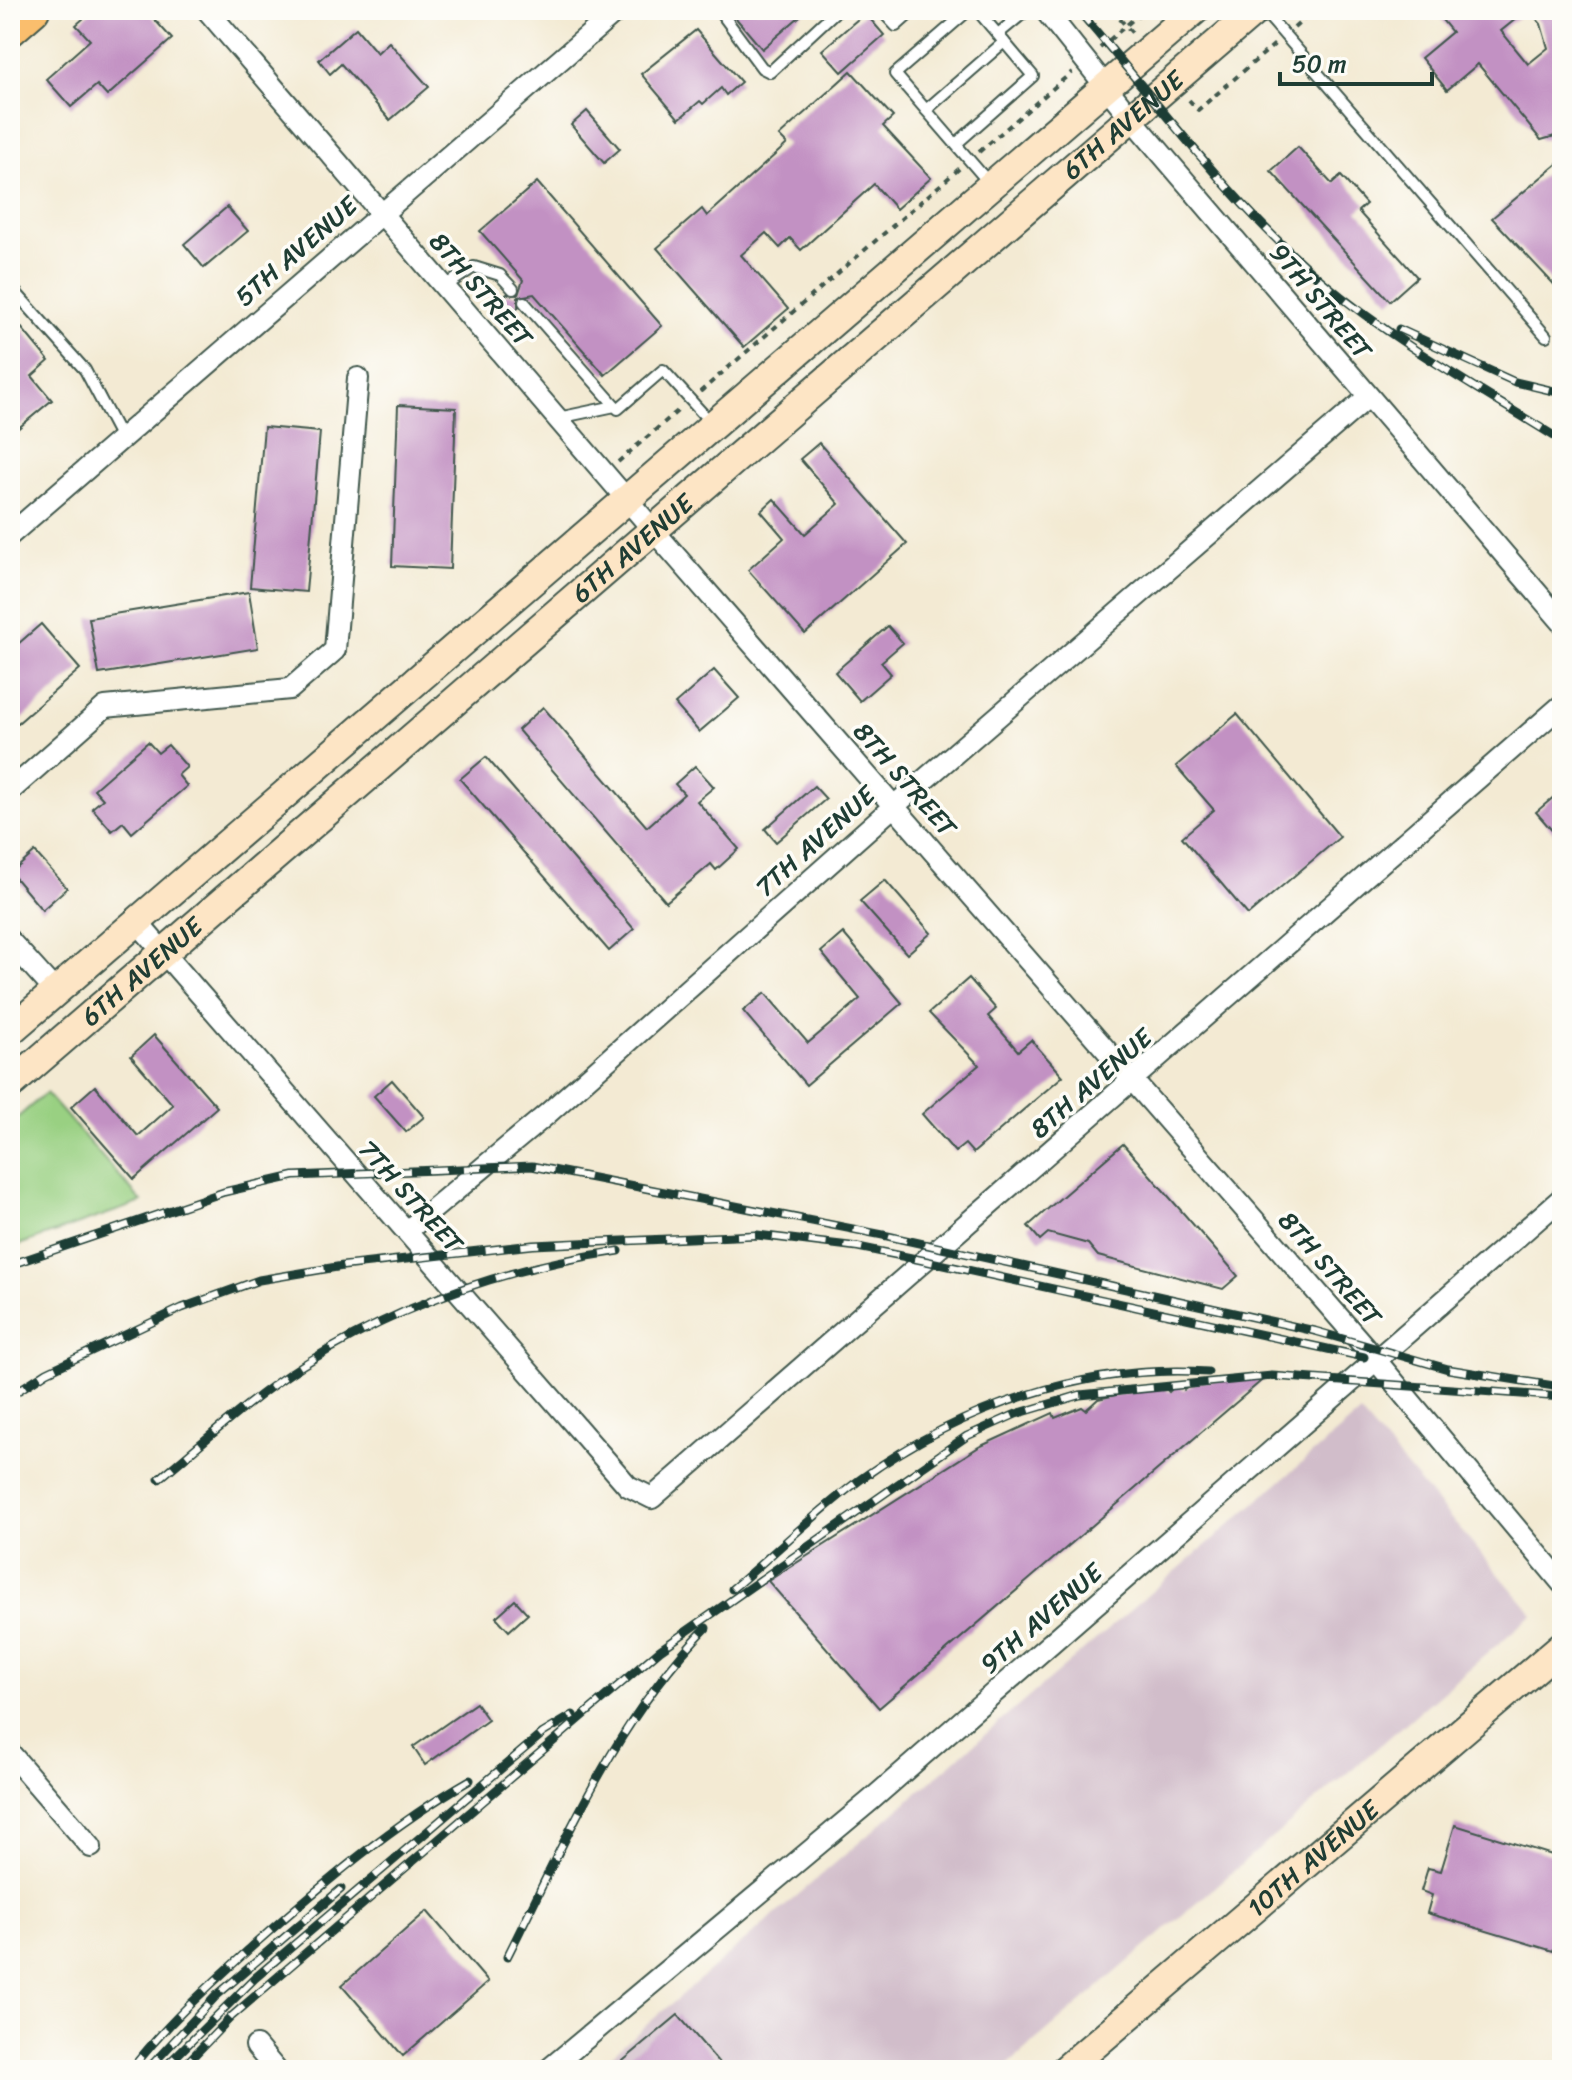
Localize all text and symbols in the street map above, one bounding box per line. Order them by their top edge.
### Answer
scale bar [1280,36,1432,86]
text: 50 m [1292,43,1347,85]
street label: 6TH AVENUE [1051,57,1196,191]
street label: 5TH AVENUE [224,183,369,318]
street label: 8TH STREET [417,221,546,359]
street label: 9TH STREET [1258,232,1385,372]
street label: 6TH AVENUE [560,480,706,615]
street label: 8TH STREET [841,711,970,849]
street label: 7TH AVENUE [744,773,887,908]
street label: 6TH AVENUE [70,904,215,1038]
street label: 8TH AVENUE [1019,1015,1164,1150]
street label: 7TH STREET [347,1128,476,1265]
street label: 8TH STREET [1266,1200,1395,1338]
street label: 9TH AVENUE [969,1550,1114,1685]
street label: 10TH AVENUE [1236,1787,1391,1929]

